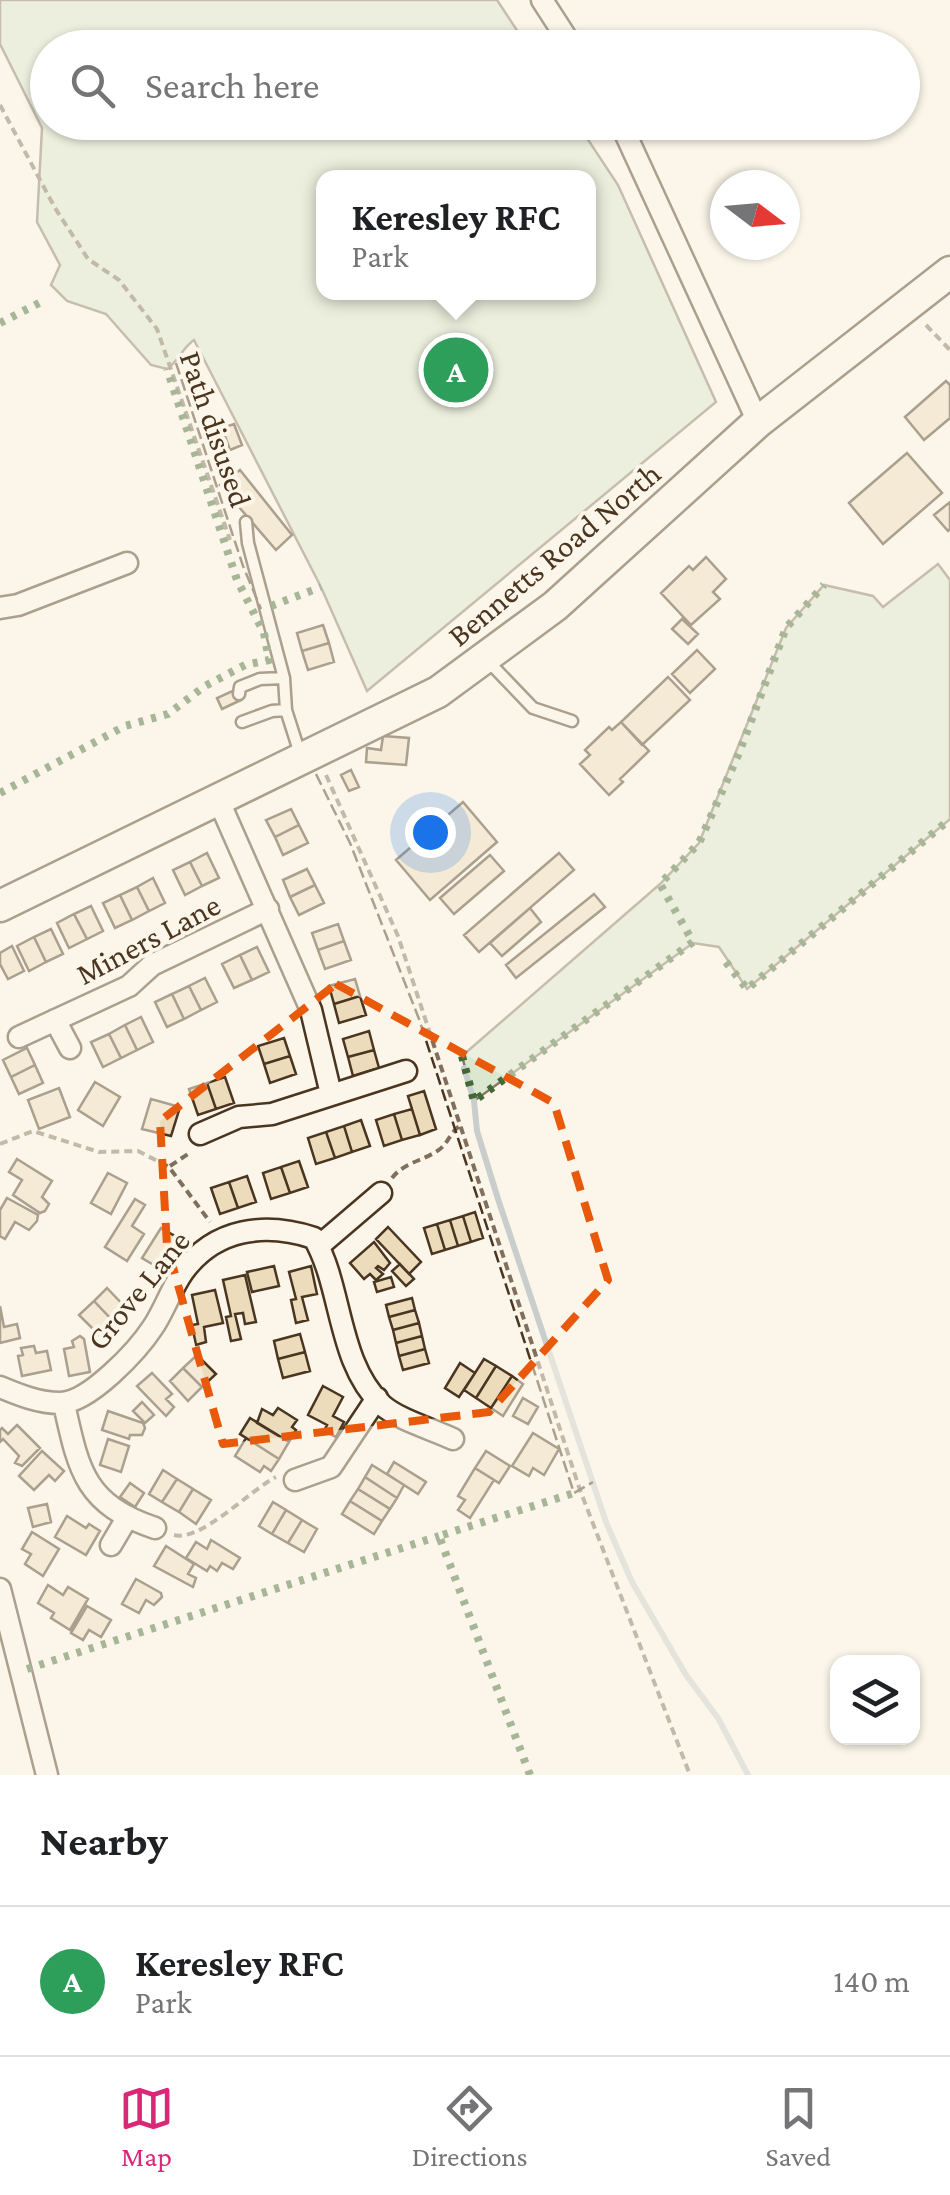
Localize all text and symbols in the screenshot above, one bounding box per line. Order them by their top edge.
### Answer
search box [30,30,920,140]
icon: search [65,58,120,113]
text: Search here [145,64,319,106]
popup [316,170,596,300]
north arrow [710,170,800,260]
text: Keresley RFC [352,196,560,238]
text: Park [352,238,408,274]
pin: A [424,332,488,408]
street label: Path disused [173,346,260,512]
street label: Bennetts Road North [440,455,668,653]
your location [405,807,456,858]
street label: Miners Lane [70,886,226,992]
street label: Grove Lane [79,1223,197,1357]
map controls [830,1655,920,1745]
button: layers [830,1655,920,1745]
text: Nearby [40,1817,168,1864]
text: Keresley RFC [135,1942,344,1984]
text: A [63,1963,82,1999]
text: 140 m [833,1963,910,1999]
text: Park [135,1984,192,2020]
tab: Map [119,2081,174,2172]
tab: Directions [412,2081,528,2172]
tab: Saved [765,2081,831,2172]

